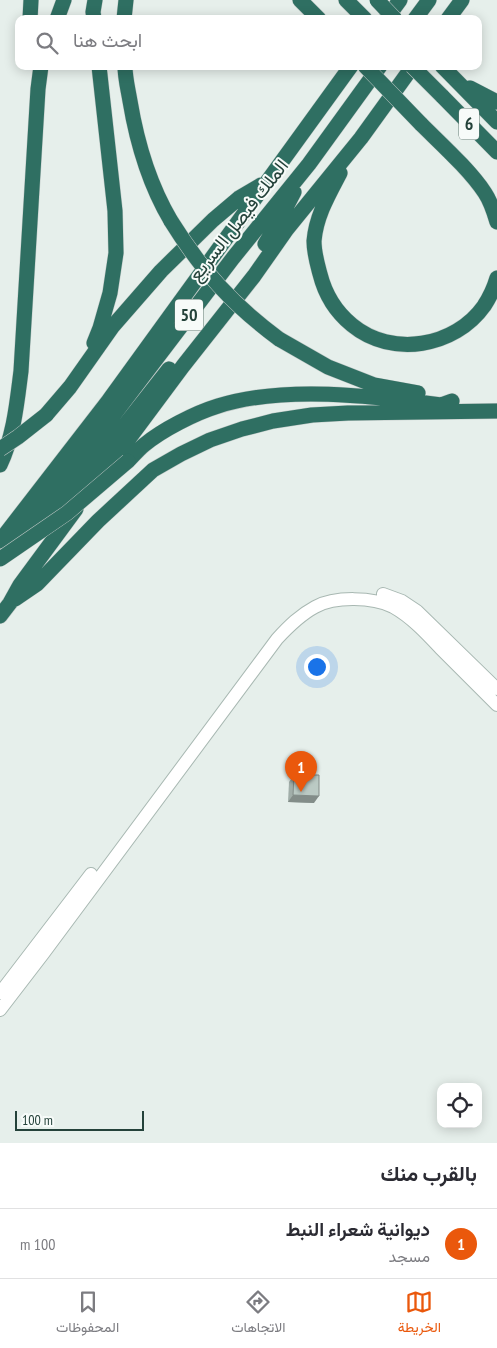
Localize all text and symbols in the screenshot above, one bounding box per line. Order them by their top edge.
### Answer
search box [15,15,482,70]
text: ابحث هنا [73,28,142,52]
icon: search [33,29,61,57]
road number: 6 [459,108,479,140]
street label: الملك فيصل السريع [183,154,295,287]
road number: 50 [175,300,203,330]
your location [304,654,330,680]
pin: 1 [285,751,317,792]
map controls [437,1083,482,1128]
button: locate [437,1083,482,1128]
scale bar [15,1108,144,1131]
text: 100 m [22,1111,53,1129]
text: بالقرب منك [380,1160,477,1187]
text: ديوانية شعراء النبط [286,1217,430,1241]
text: 100 m [20,1234,55,1254]
text: 1 [457,1234,465,1254]
text: مسجد [389,1246,430,1266]
tab: المحفوظات [56,1288,119,1340]
tab: الاتجاهات [231,1288,286,1340]
tab: الخريطة [398,1288,441,1340]

